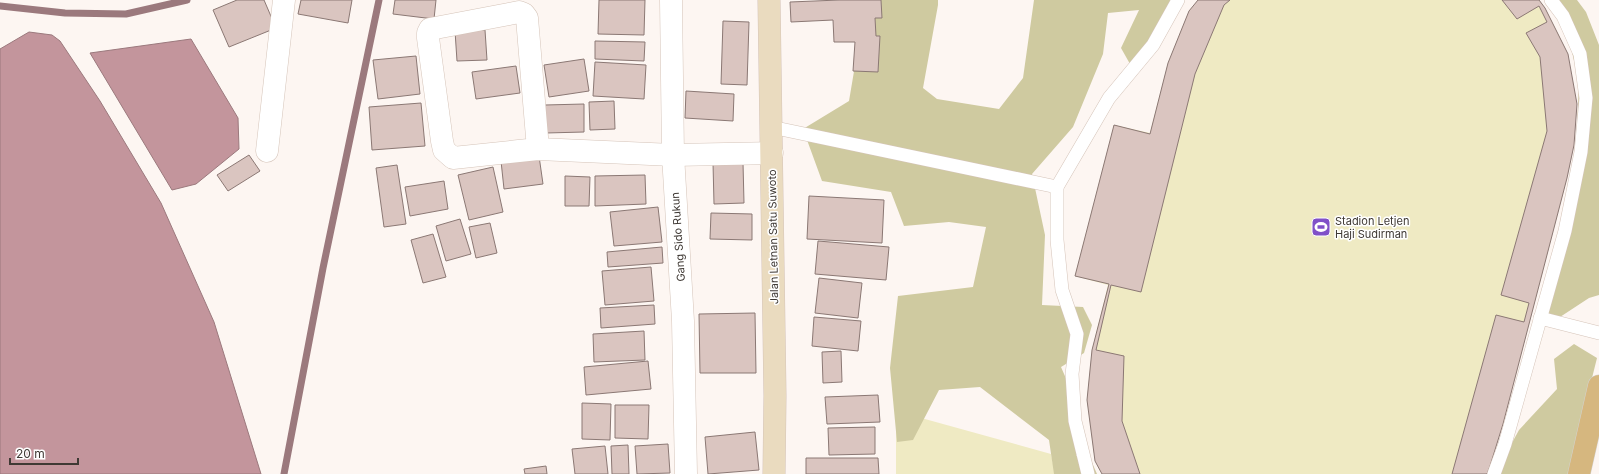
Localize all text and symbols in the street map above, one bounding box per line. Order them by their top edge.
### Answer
street label: Jalan Letnan Satu Suwoto [765,169,781,305]
street label: Gang Sido Rukun [668,192,688,282]
place label: Stadion Letjen Haji Sudirman [1335,214,1409,241]
sports icon: Stadion Letjen Haji Sudirman [1310,216,1332,238]
scale bar [10,440,78,466]
text: 20 m [16,446,45,461]

